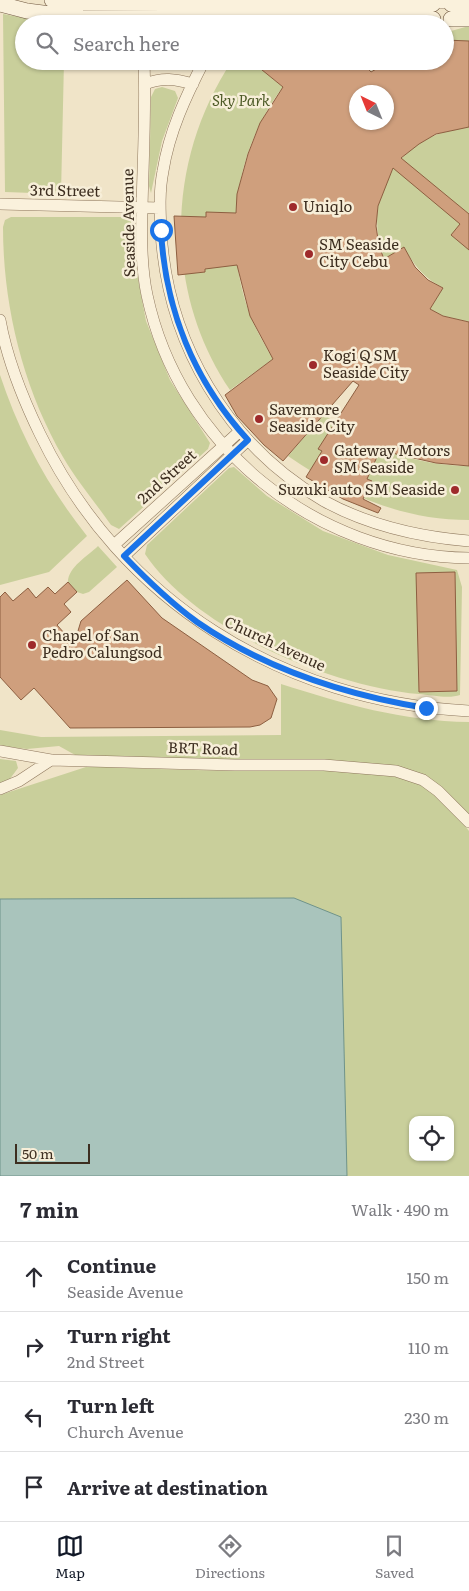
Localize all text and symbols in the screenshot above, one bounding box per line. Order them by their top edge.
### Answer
search box [15,15,454,70]
icon: search [33,29,61,57]
text: Search here [73,29,180,57]
north arrow [349,85,394,130]
park label: Sky Park [212,88,271,111]
street label: Seaside Avenue [115,168,140,278]
street label: 3rd Street [30,177,100,202]
place label: Uniqlo [303,194,353,217]
marker: Uniqlo [287,201,299,213]
route start [150,219,173,242]
place label: SM Seaside City Cebu [319,232,399,272]
marker: SM Seaside City Cebu [303,248,315,260]
place label: Kogi Q SM Seaside City [323,343,409,383]
marker: Kogi Q SM Seaside City [307,359,319,371]
place label: Savemore Seaside City [269,397,355,437]
marker: Savemore Seaside City [253,413,265,425]
place label: Gateway Motors SM Seaside [334,438,450,478]
street label: 2nd Street [131,443,201,509]
marker: Gateway Motors SM Seaside [318,454,330,466]
place label: Suzuki auto SM Seaside [278,477,445,500]
marker: Suzuki auto SM Seaside [449,484,461,496]
street label: Church Avenue [221,609,330,676]
place label: Chapel of San Pedro Calungsod [42,623,162,663]
marker: Chapel of San Pedro Calungsod [26,639,38,651]
route end [415,697,438,720]
street label: BRT Road [168,735,238,760]
map controls [409,1116,454,1161]
button: locate [409,1116,454,1161]
scale bar [15,1141,90,1164]
text: 50 m [22,1143,54,1163]
text: 7 min [20,1193,79,1224]
text: Walk · 490 m [351,1197,449,1221]
text: Continue [67,1251,156,1279]
icon: ahead [20,1263,48,1291]
text: 150 m [406,1265,449,1289]
text: Seaside Avenue [67,1279,183,1303]
text: Turn right [67,1321,171,1349]
icon: right [20,1333,48,1361]
text: 110 m [408,1335,449,1359]
text: 2nd Street [67,1349,144,1373]
text: Turn left [67,1391,154,1419]
icon: left [20,1403,48,1431]
text: 230 m [404,1405,449,1429]
text: Church Avenue [67,1419,184,1443]
icon: arrive [20,1473,48,1501]
text: Arrive at destination [67,1473,268,1501]
tab: Map [55,1532,85,1582]
tab: Directions [195,1532,265,1582]
tab: Saved [375,1532,414,1582]

